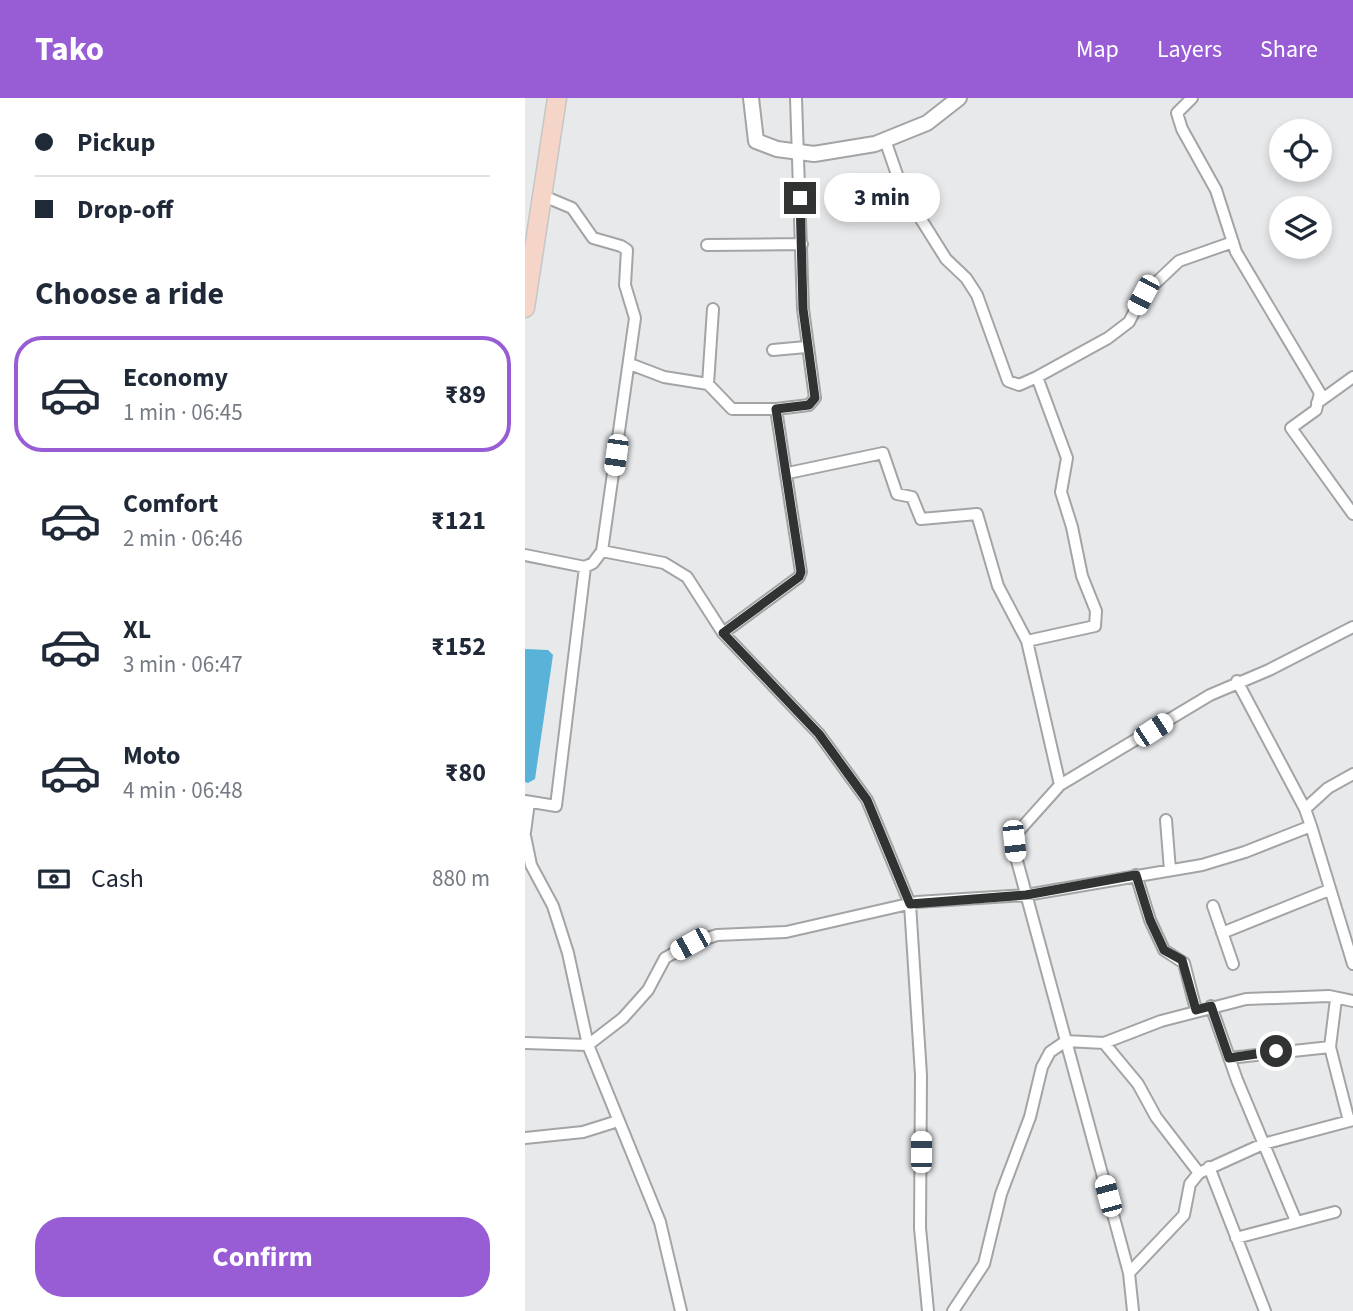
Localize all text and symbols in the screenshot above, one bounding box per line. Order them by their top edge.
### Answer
text: Tako [35,26,104,73]
text: Map [1076,32,1119,67]
text: Layers [1157,32,1222,67]
text: Share [1260,32,1318,67]
map controls [1269,119,1332,259]
button: locate [1269,119,1332,182]
text: Pickup [77,124,155,161]
callout: 3 min [825,174,940,222]
text: 3 min [854,181,910,214]
route end [784,182,816,214]
text: Drop-off [77,191,173,228]
button: layers [1269,196,1332,259]
text: Choose a ride [35,271,224,317]
car [1124,272,1163,318]
text: Economy [123,359,228,396]
icon: car [39,363,102,426]
text: ₹89 [445,376,486,413]
text: 1 min · 06:45 [123,396,243,429]
car [603,433,630,477]
text: Comfort [123,485,218,522]
icon: car [39,489,102,552]
text: ₹121 [431,502,486,539]
text: 2 min · 06:46 [123,522,243,555]
text: XL [123,611,151,648]
icon: car [39,615,102,678]
text: ₹152 [431,628,486,665]
text: 3 min · 06:47 [123,648,243,681]
car [1130,710,1177,750]
text: Moto [123,737,180,774]
icon: car [39,741,102,804]
text: ₹80 [445,754,486,791]
text: 4 min · 06:48 [123,774,243,807]
car [1002,819,1027,863]
icon: cash [35,860,73,898]
text: Cash [91,860,144,897]
text: 880 m [432,862,490,895]
car [667,925,714,963]
route start [1260,1035,1292,1067]
car [911,1131,932,1173]
car [1093,1173,1124,1219]
button: Confirm [35,1217,490,1297]

